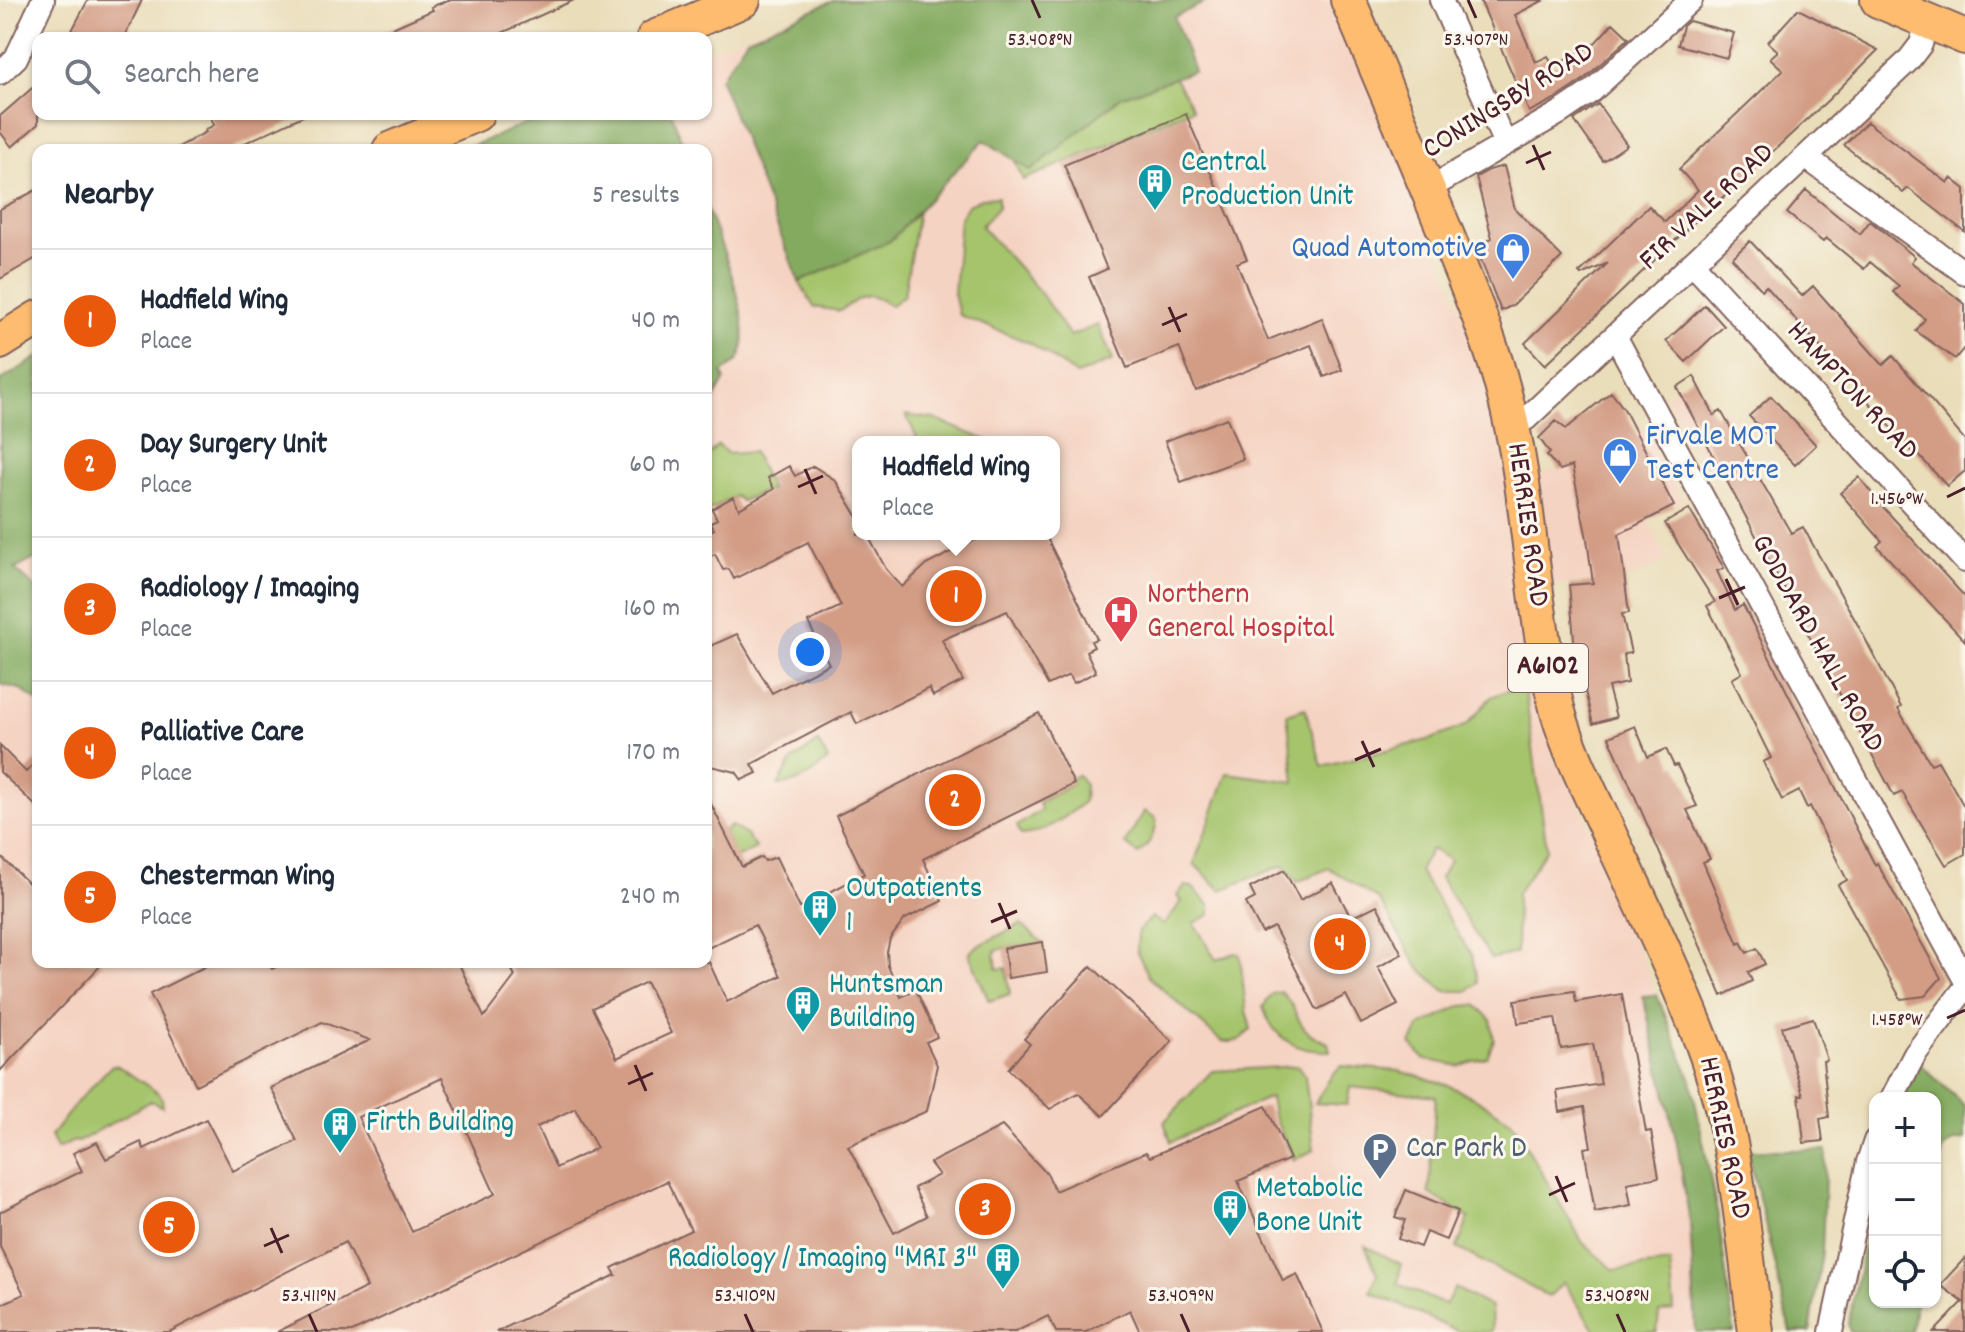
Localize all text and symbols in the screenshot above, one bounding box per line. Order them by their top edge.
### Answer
text: 53.408°N [1008,27,1072,55]
text: 53.407°N [1444,27,1508,55]
search box [32,32,712,120]
street label: CONINGSBY ROAD [1415,32,1603,172]
icon: search [60,54,104,98]
text: Search here [124,55,260,98]
street label: FIR VALE ROAD [1631,134,1785,282]
place label: Central Production Unit [1181,143,1354,220]
building icon: Central Production Unit [1136,162,1174,212]
text: Nearby [64,172,153,221]
text: 5 results [592,178,680,215]
place label: Quad Automotive [1292,229,1487,272]
shop icon: Quad Automotive [1494,231,1532,281]
text: Hadfield Wing [140,281,288,324]
text: 1 [87,303,93,340]
text: 40 m [631,303,680,340]
street label: HAMPTON ROAD [1775,312,1927,472]
text: Place [140,324,192,361]
place label: Firvale MOT Test Centre [1646,417,1779,494]
text: Day Surgery Unit [140,425,327,468]
popup [852,436,1060,540]
shop icon: Firvale MOT Test Centre [1601,436,1639,486]
street label: HERRIES ROAD [1493,440,1559,610]
text: 2 [84,447,96,484]
text: 60 m [629,447,680,484]
text: Hadfield Wing [882,448,1030,491]
text: Place [140,468,192,505]
text: 1.456°W [1871,486,1924,514]
text: Place [882,491,934,528]
street label: GODDARD HALL ROAD [1738,527,1894,761]
pin: 1 [930,566,982,626]
text: Radiology / Imaging [140,569,359,612]
place label: Northern General Hospital [1147,575,1335,652]
text: 3 [84,591,96,628]
text: 160 m [624,591,680,628]
hospital icon: Northern General Hospital [1102,594,1140,644]
text: Place [140,612,192,649]
your location [790,632,830,672]
road number: A6102 [1508,644,1588,692]
text: Palliative Care [140,713,304,756]
text: 4 [85,735,95,772]
text: 170 m [626,735,680,772]
text: Place [140,756,192,793]
pin: 2 [929,770,981,830]
text: Chesterman Wing [140,857,335,900]
place label: Outpatients 1 [846,869,982,946]
text: 5 [84,879,96,916]
text: 240 m [620,879,680,916]
building icon: Outpatients 1 [801,888,839,938]
text: Place [140,900,192,937]
pin: 4 [1314,914,1366,974]
place label: Huntsman Building [829,965,943,1042]
building icon: Huntsman Building [784,984,822,1034]
text: 1.458°W [1871,1007,1923,1035]
street label: HERRIES ROAD [1685,1053,1761,1223]
map controls [1869,1092,1941,1308]
button: + [1869,1092,1941,1164]
place label: Firth Building [366,1103,514,1146]
building icon: Firth Building [321,1105,359,1155]
place label: Car Park D [1406,1129,1526,1172]
parking icon: Car Park D [1361,1131,1399,1181]
button: − [1869,1164,1941,1236]
place label: Metabolic Bone Unit [1256,1169,1363,1246]
pin: 3 [959,1179,1011,1239]
building icon: Metabolic Bone Unit [1211,1188,1249,1238]
pin: 5 [143,1197,195,1257]
button: locate [1869,1236,1941,1308]
place label: Radiology / Imaging "MRI 3" [668,1239,977,1282]
building icon: Radiology / Imaging "MRI 3" [984,1241,1022,1291]
text: 53.411°N [282,1283,336,1311]
text: 53.410°N [714,1283,776,1311]
text: 53.409°N [1148,1283,1214,1311]
text: 53.408°N [1585,1283,1649,1311]

